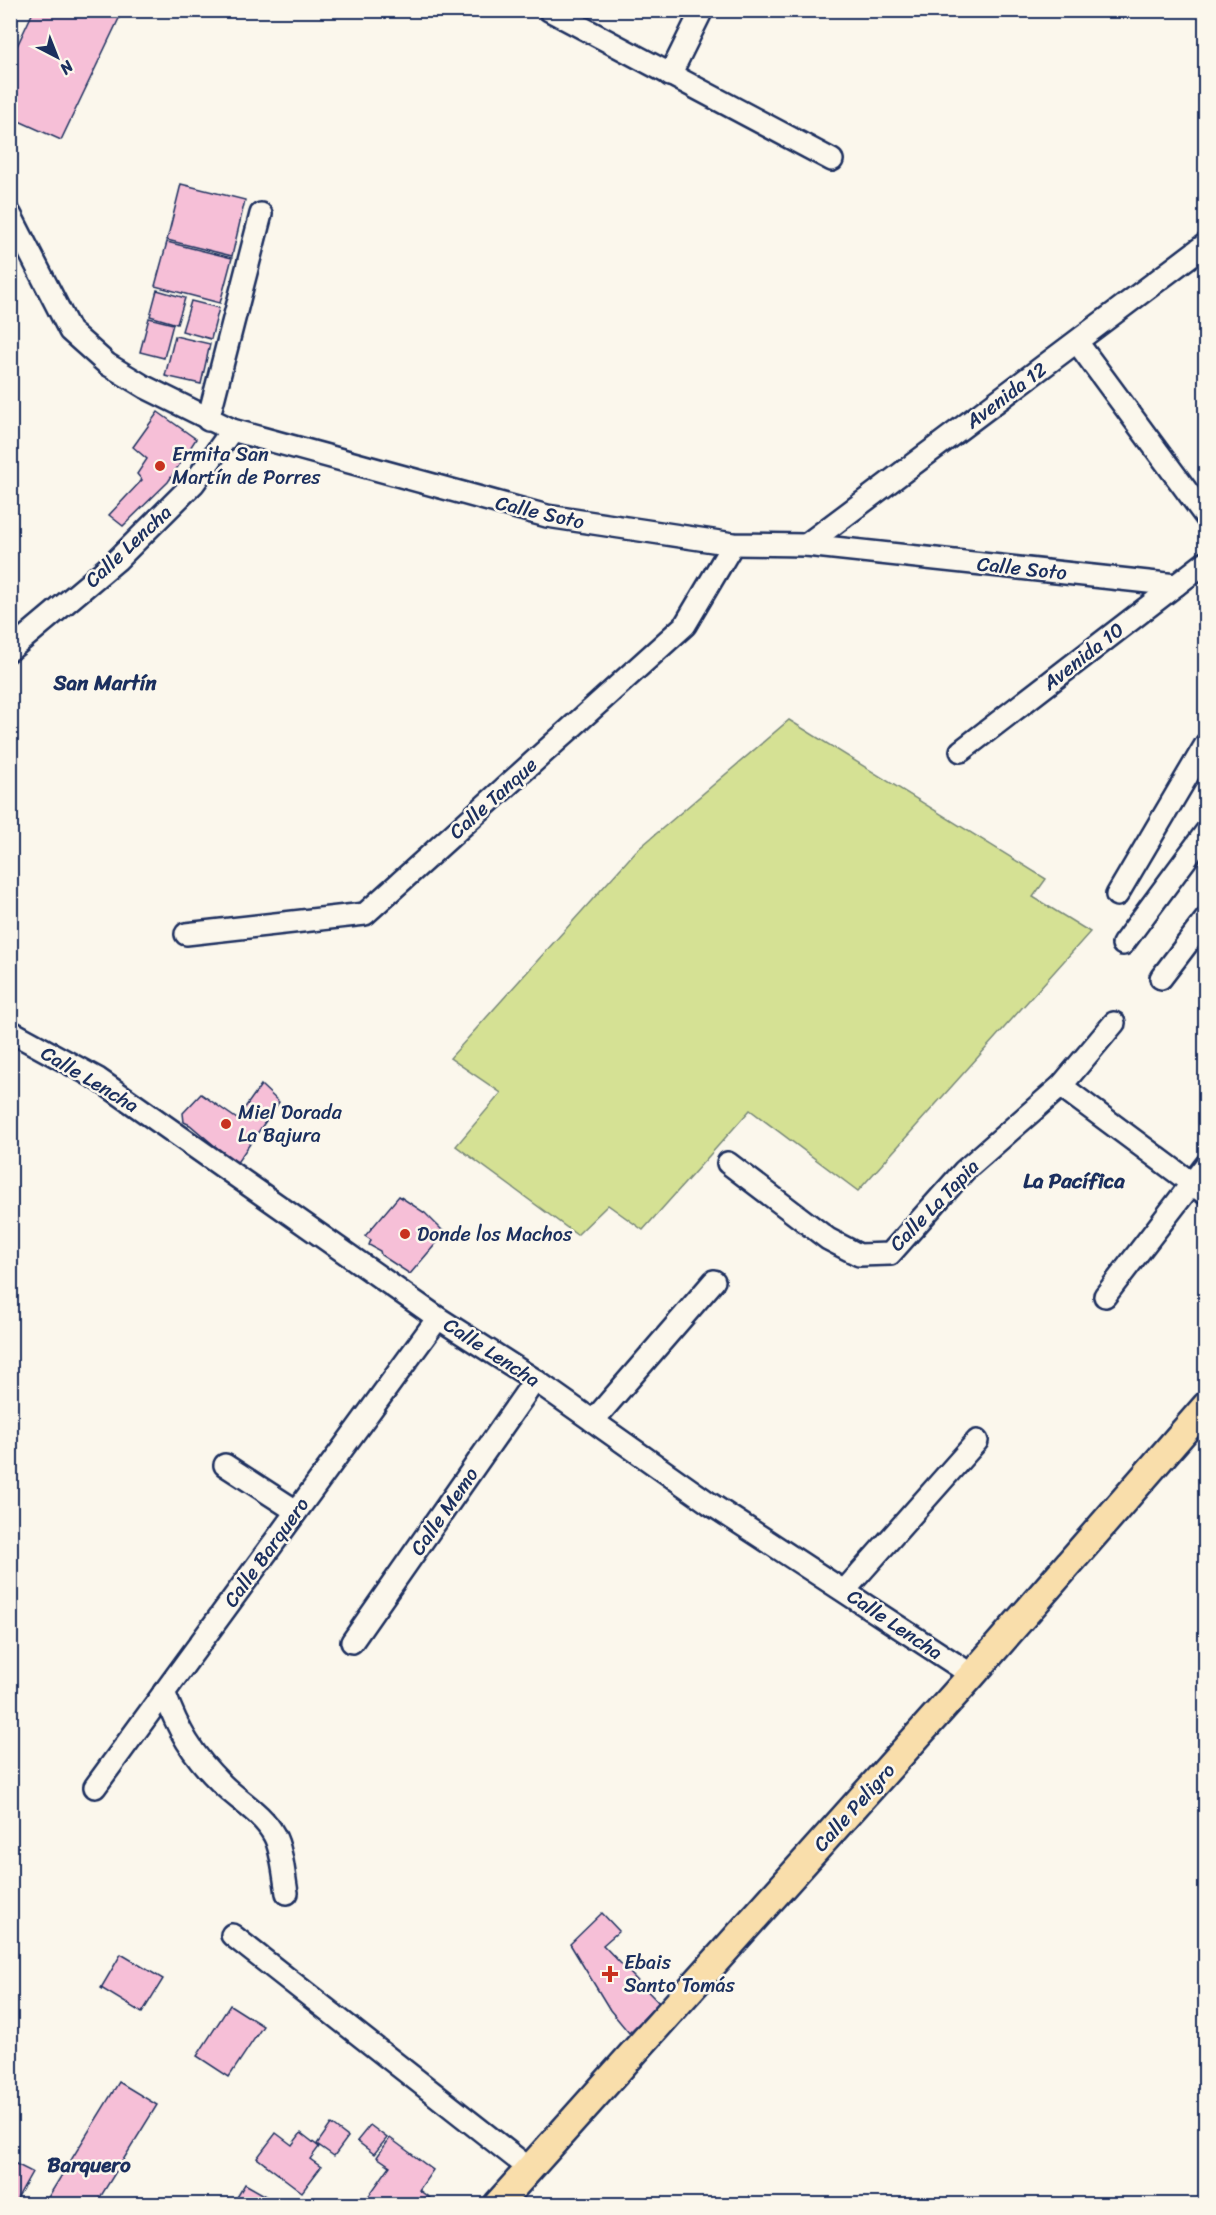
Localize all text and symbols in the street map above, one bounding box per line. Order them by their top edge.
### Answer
north arrow [27,27,87,87]
text: N [52,53,81,83]
street label: Avenida 12 [957,353,1055,439]
place label: Ermita San Martín de Porres [172,437,321,495]
marker: Ermita San Martín de Porres [153,459,167,473]
street label: Calle Soto [492,485,588,540]
street label: Calle Lencha [76,496,180,597]
street label: Calle Soto [975,546,1069,591]
street label: Avenida 10 [1034,613,1132,700]
district label: San Martín [52,664,157,702]
street label: Calle Tanque [441,749,546,848]
street label: Calle Lencha [34,1036,146,1123]
place label: Miel Dorada La Bajura [238,1095,343,1153]
marker: Miel Dorada La Bajura [219,1117,233,1131]
street label: Calle La Tapia [881,1151,988,1260]
district label: La Pacífica [1023,1162,1125,1200]
place label: Donde los Machos [417,1217,573,1252]
marker: Donde los Machos [398,1227,412,1241]
street label: Calle Lencha [436,1308,547,1397]
street label: Calle Memo [401,1460,488,1563]
street label: Calle Barquero [214,1490,319,1615]
street label: Calle Lencha [839,1579,950,1670]
street label: Calle Peligro [804,1755,904,1860]
place label: Ebais Santo Tomás [624,1945,736,2003]
marker: Ebais Santo Tomás [601,1965,619,1983]
district label: Barquero [47,2146,131,2184]

